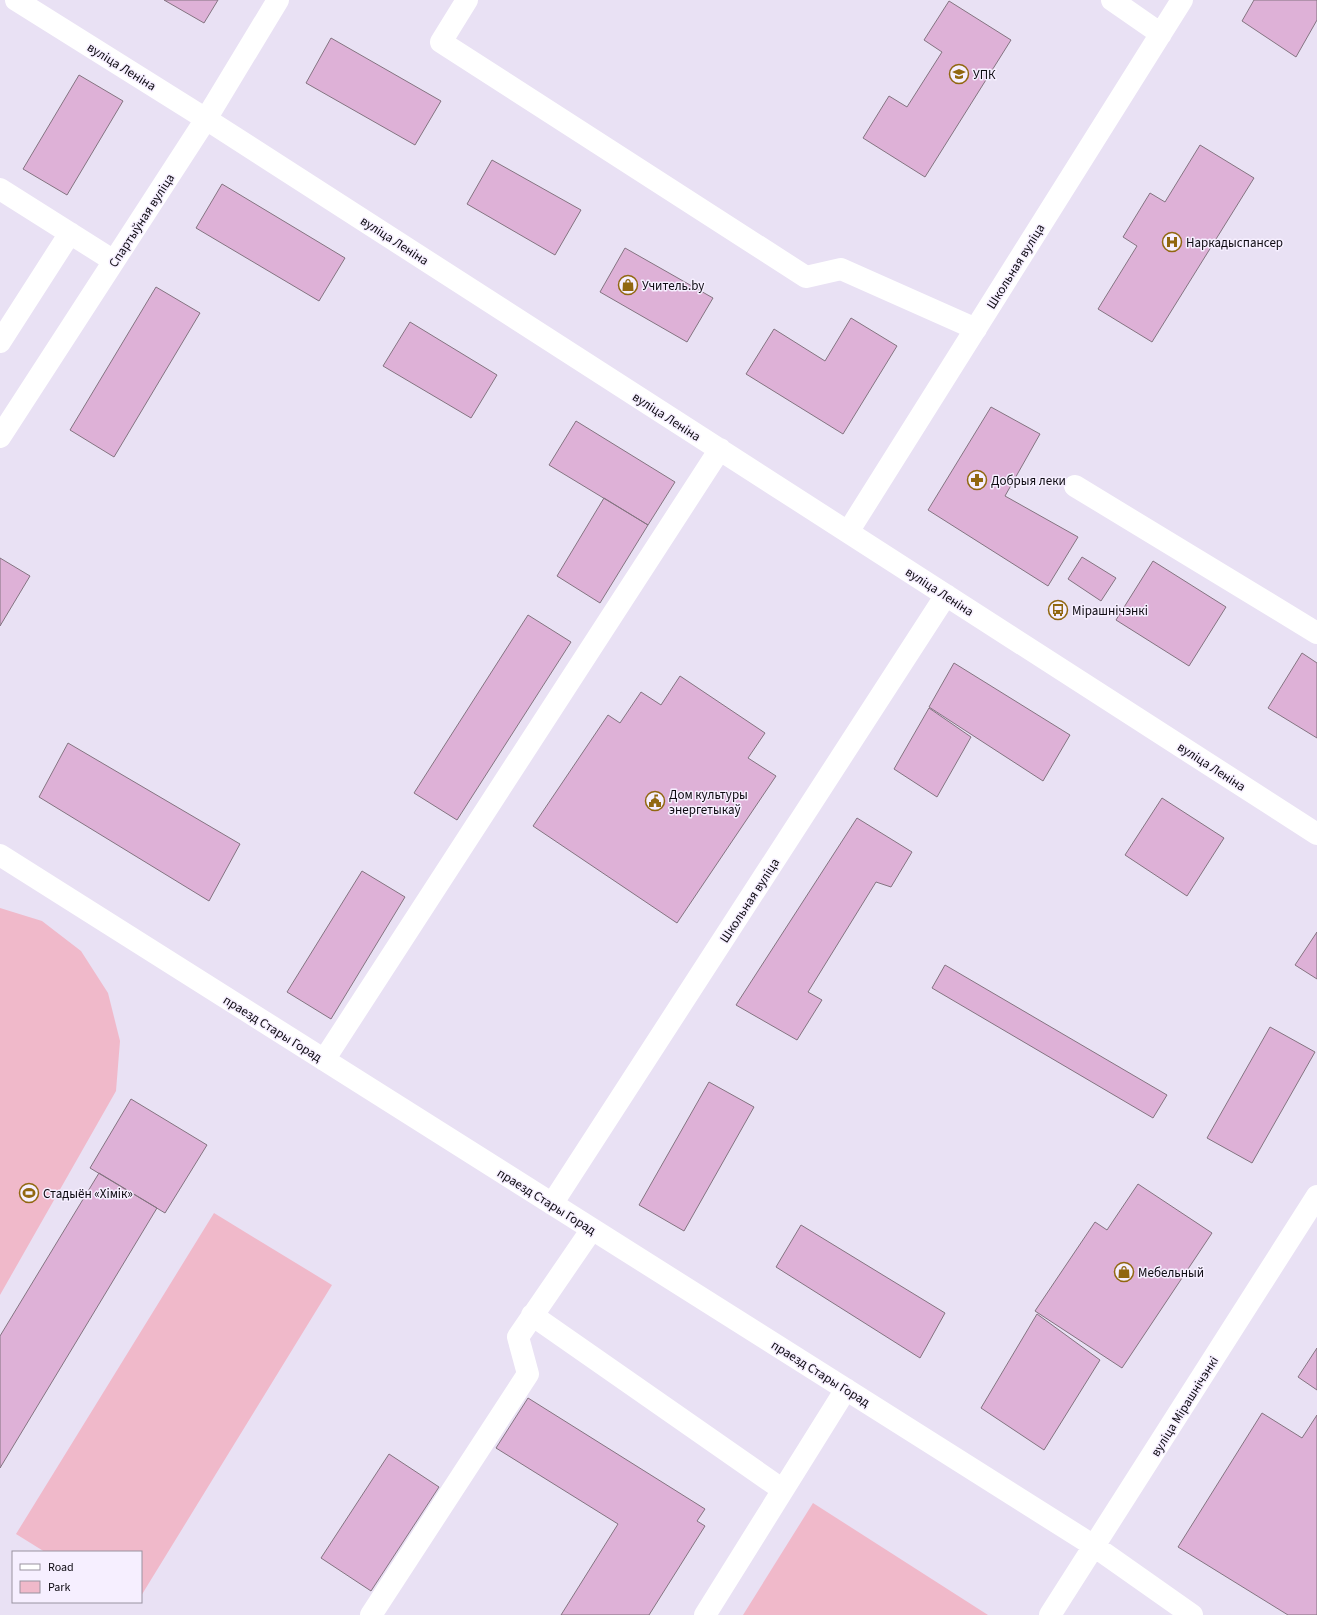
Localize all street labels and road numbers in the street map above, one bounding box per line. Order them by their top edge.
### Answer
street label: вуліца Леніна [84,39,159,95]
street label: Спартыўная вуліца [105,170,179,271]
street label: вуліца Леніна [357,212,432,270]
street label: Школьная вуліца [982,220,1049,313]
street label: вуліца Леніна [629,388,704,446]
street label: вуліца Леніна [902,563,977,621]
street label: вуліца Леніна [1174,738,1249,796]
street label: Школьная вуліца [716,855,784,946]
street label: праезд Стары Горад [220,991,325,1067]
street label: праезд Стары Горад [494,1164,599,1240]
street label: праезд Стары Горад [768,1336,873,1412]
street label: вуліца Мірашнічэнкі [1147,1353,1223,1460]

